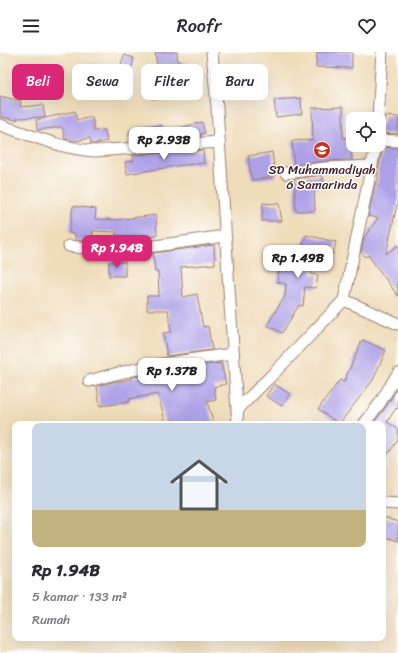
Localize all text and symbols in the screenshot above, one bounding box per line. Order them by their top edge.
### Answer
text: Roofr [177,10,221,42]
icon: menu [20,15,42,37]
icon: heart [356,15,378,37]
chip: Beli [12,64,64,100]
chip: Sewa [72,64,133,100]
chip: Filter [141,64,203,100]
chip: Baru [211,64,268,100]
map controls [346,112,386,152]
button: locate [346,112,386,152]
pin: Rp 2.93B [123,127,205,161]
text: Rp 2.93B [138,128,190,151]
school or university icon: SD Muhammadiyah 6 Samarinda [312,140,332,160]
place label: SD Muhammadiyah 6 Samarinda [268,158,376,196]
pin: Rp 1.94B [76,235,158,269]
text: Rp 1.94B [91,236,143,259]
pin: Rp 1.49B [257,245,339,279]
text: Rp 1.49B [272,246,324,269]
pin: Rp 1.37B [131,358,213,392]
text: Rp 1.37B [147,359,197,382]
icon: home [163,449,235,521]
text: Rp 1.94B [32,555,100,585]
text: 5 kamar · 133 m² [32,585,127,608]
text: Rumah [32,608,70,631]

